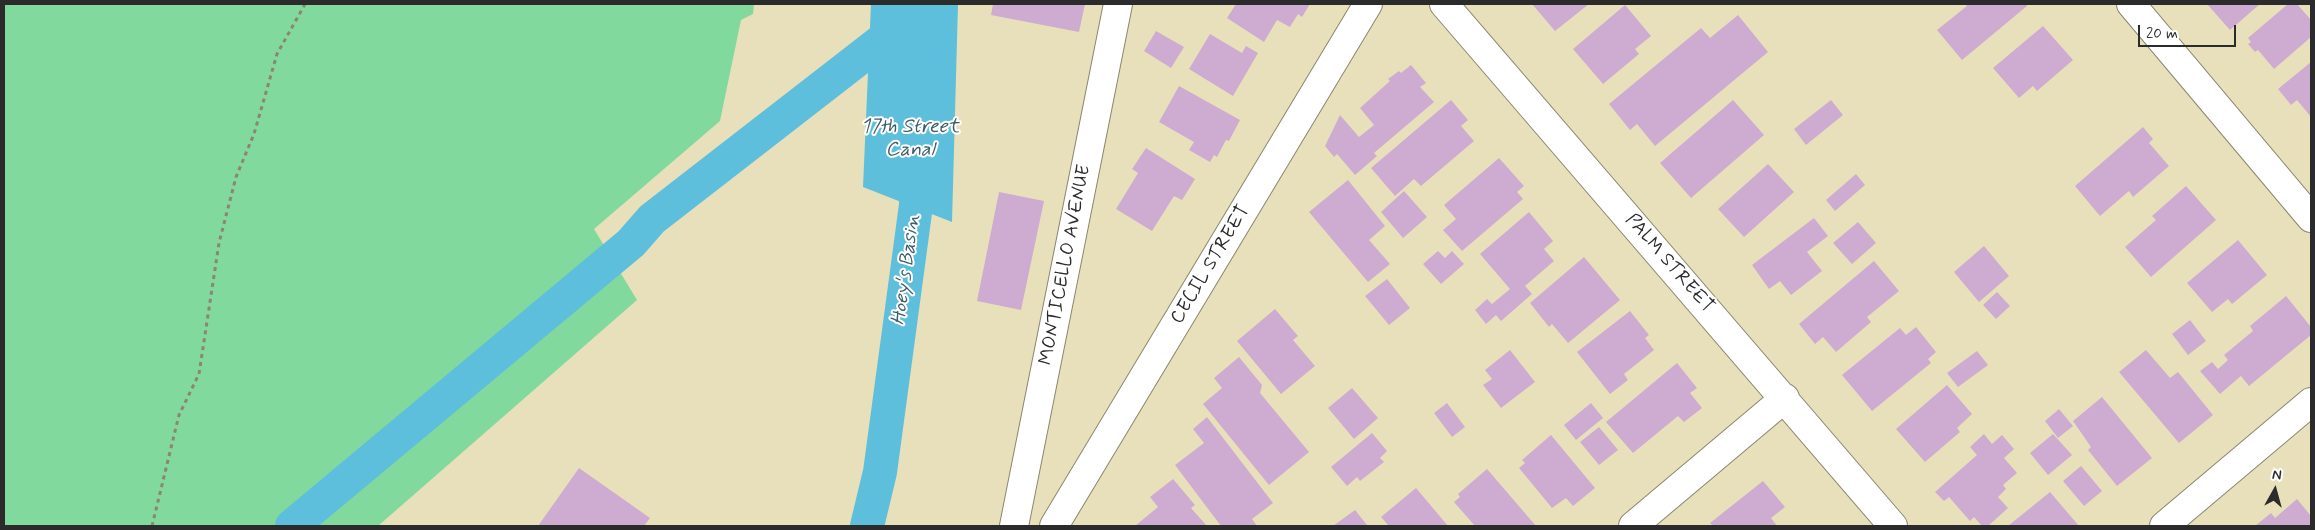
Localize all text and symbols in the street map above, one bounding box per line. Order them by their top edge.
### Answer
scale bar [2140,15,2238,47]
text: 20 m [2146,24,2178,44]
water label: 17th Street Canal [861,116,959,163]
street label: MONTICELLO AVENUE [1035,163,1097,367]
street label: CECIL STREET [1167,201,1255,329]
street label: PALM STREET [1620,210,1718,318]
water label: Hoey's Basin [887,213,927,327]
north arrow [2250,465,2300,515]
text: N [2271,466,2283,485]

